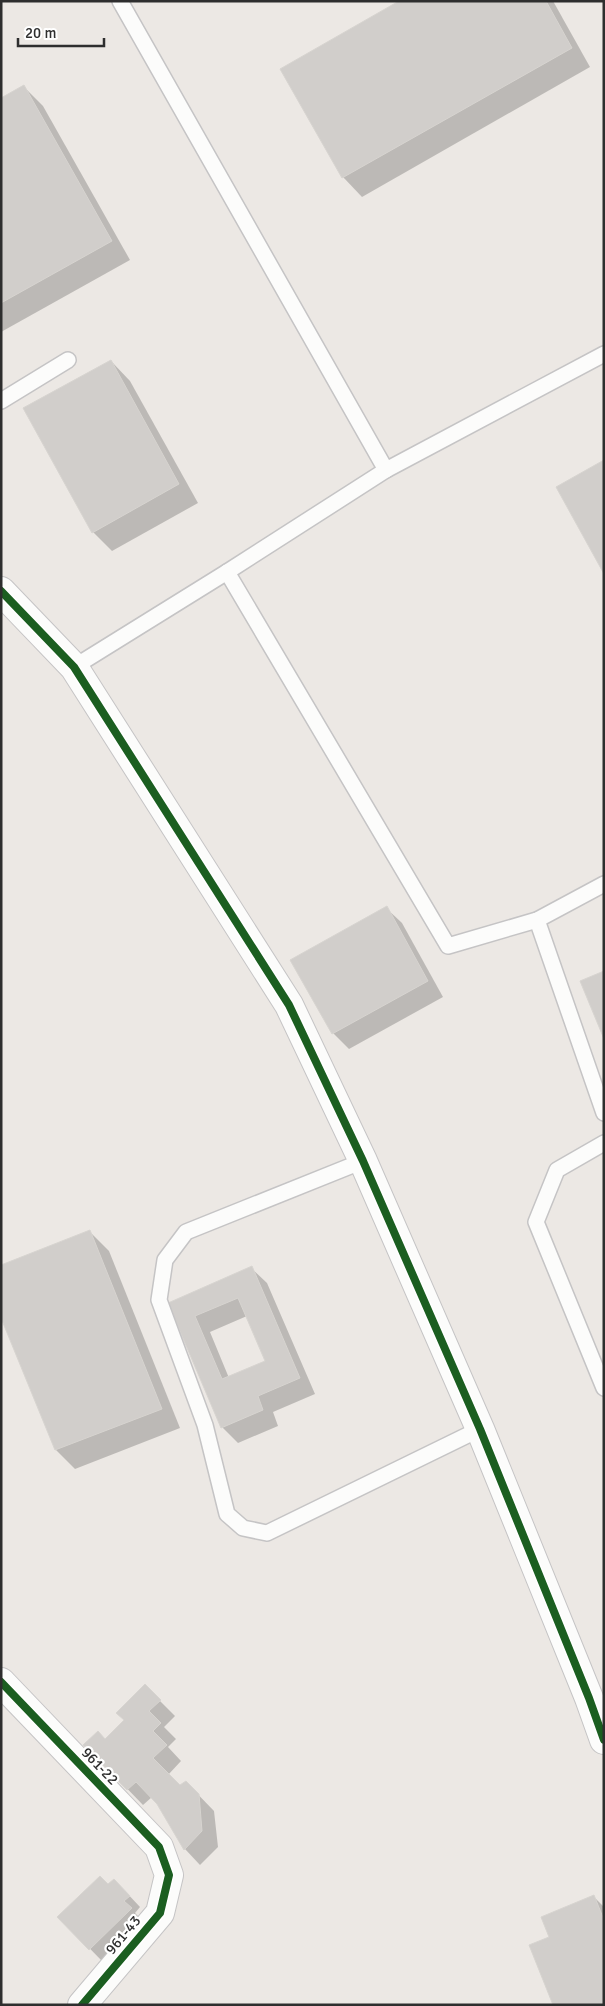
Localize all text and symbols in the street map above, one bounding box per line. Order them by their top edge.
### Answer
scale bar [18,15,104,47]
text: 20 m [25,24,56,42]
street label: 961-22 [78,1744,122,1788]
street label: 961-43 [102,1912,144,1958]

